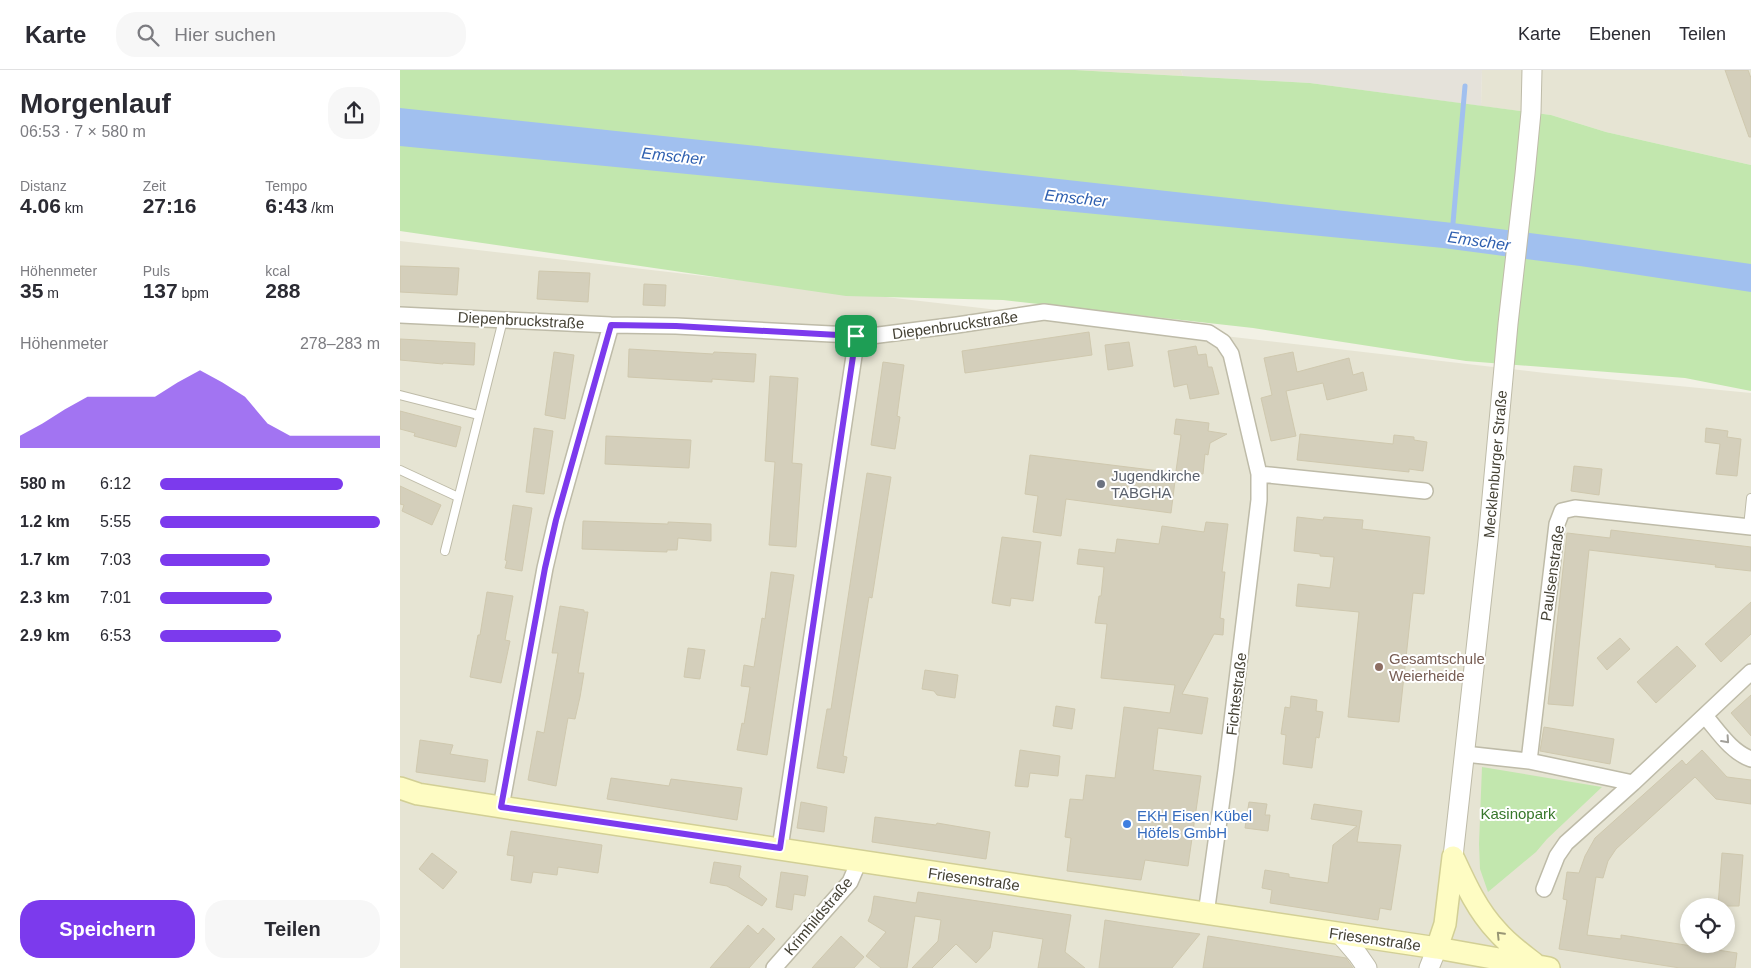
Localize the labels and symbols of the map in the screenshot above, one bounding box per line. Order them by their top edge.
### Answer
water label: Emscher [641,144,706,168]
water label: Emscher [1044,186,1109,210]
water label: Emscher [1447,228,1512,254]
street label: Diepenbruckstraße [457,308,585,332]
street label: Diepenbruckstraße [891,308,1019,342]
pin [835,315,877,357]
street label: Mecklenburger Straße [1480,389,1510,539]
place label: Jugendkirche TABGHA [1111,467,1200,501]
marker: Jugendkirche TABGHA [1095,478,1107,490]
street label: Paulsenstraße [1537,524,1567,622]
place label: Gesamtschule Weierheide [1389,650,1485,684]
street label: Fichtestraße [1222,652,1250,736]
marker: Gesamtschule Weierheide [1373,661,1385,673]
one-way arrow [1720,734,1729,743]
park label: Kasinopark [1480,805,1556,822]
place label: EKH Eisen Kübel Höfels GmbH [1137,807,1252,841]
marker: EKH Eisen Kübel Höfels GmbH [1121,818,1133,830]
street label: Friesenstraße [927,864,1021,894]
street label: Krimhildstraße [780,874,856,958]
street label: Friesenstraße [1328,924,1422,954]
one-way arrow [1497,931,1506,940]

